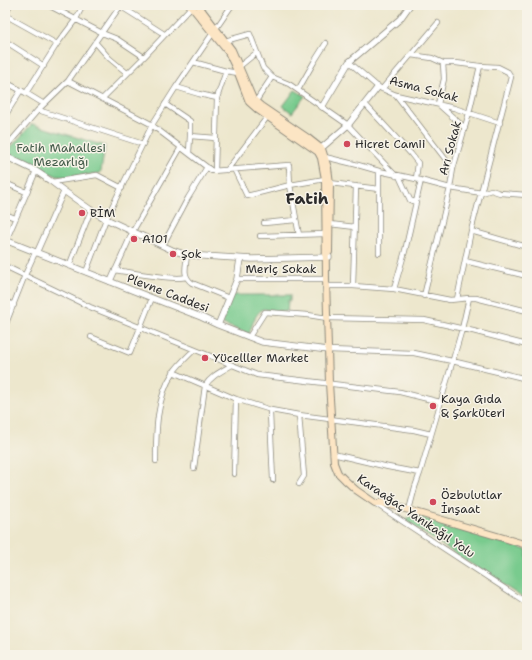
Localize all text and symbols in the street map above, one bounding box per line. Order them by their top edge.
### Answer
street label: Asma Sokak [388,72,460,106]
street label: Arı Sokak [435,119,465,177]
place label: Hicret Camii [355,136,425,152]
marker: Hicret Camii [342,139,352,149]
park label: Fatih Mahallesi Mezarlığı [16,140,106,170]
district label: Fatih [286,188,329,209]
place label: BİM [90,205,116,221]
marker: BİM [77,208,87,218]
place label: A101 [142,231,168,247]
marker: A101 [129,234,139,244]
place label: Şok [181,246,202,262]
marker: Şok [168,249,178,259]
street label: Meriç Sokak [245,261,317,277]
street label: Plevne Caddesi [125,270,211,316]
place label: Yücelller Market [213,350,309,366]
marker: Yücelller Market [200,353,210,363]
place label: Kaya Gıda & Şarküteri [441,391,505,421]
marker: Kaya Gıda & Şarküteri [428,401,438,411]
street label: Karaağaç Yanıkağıl Yolu [354,471,478,561]
place label: Özbulutlar İnşaat [441,487,503,517]
marker: Özbulutlar İnşaat [428,497,438,507]

